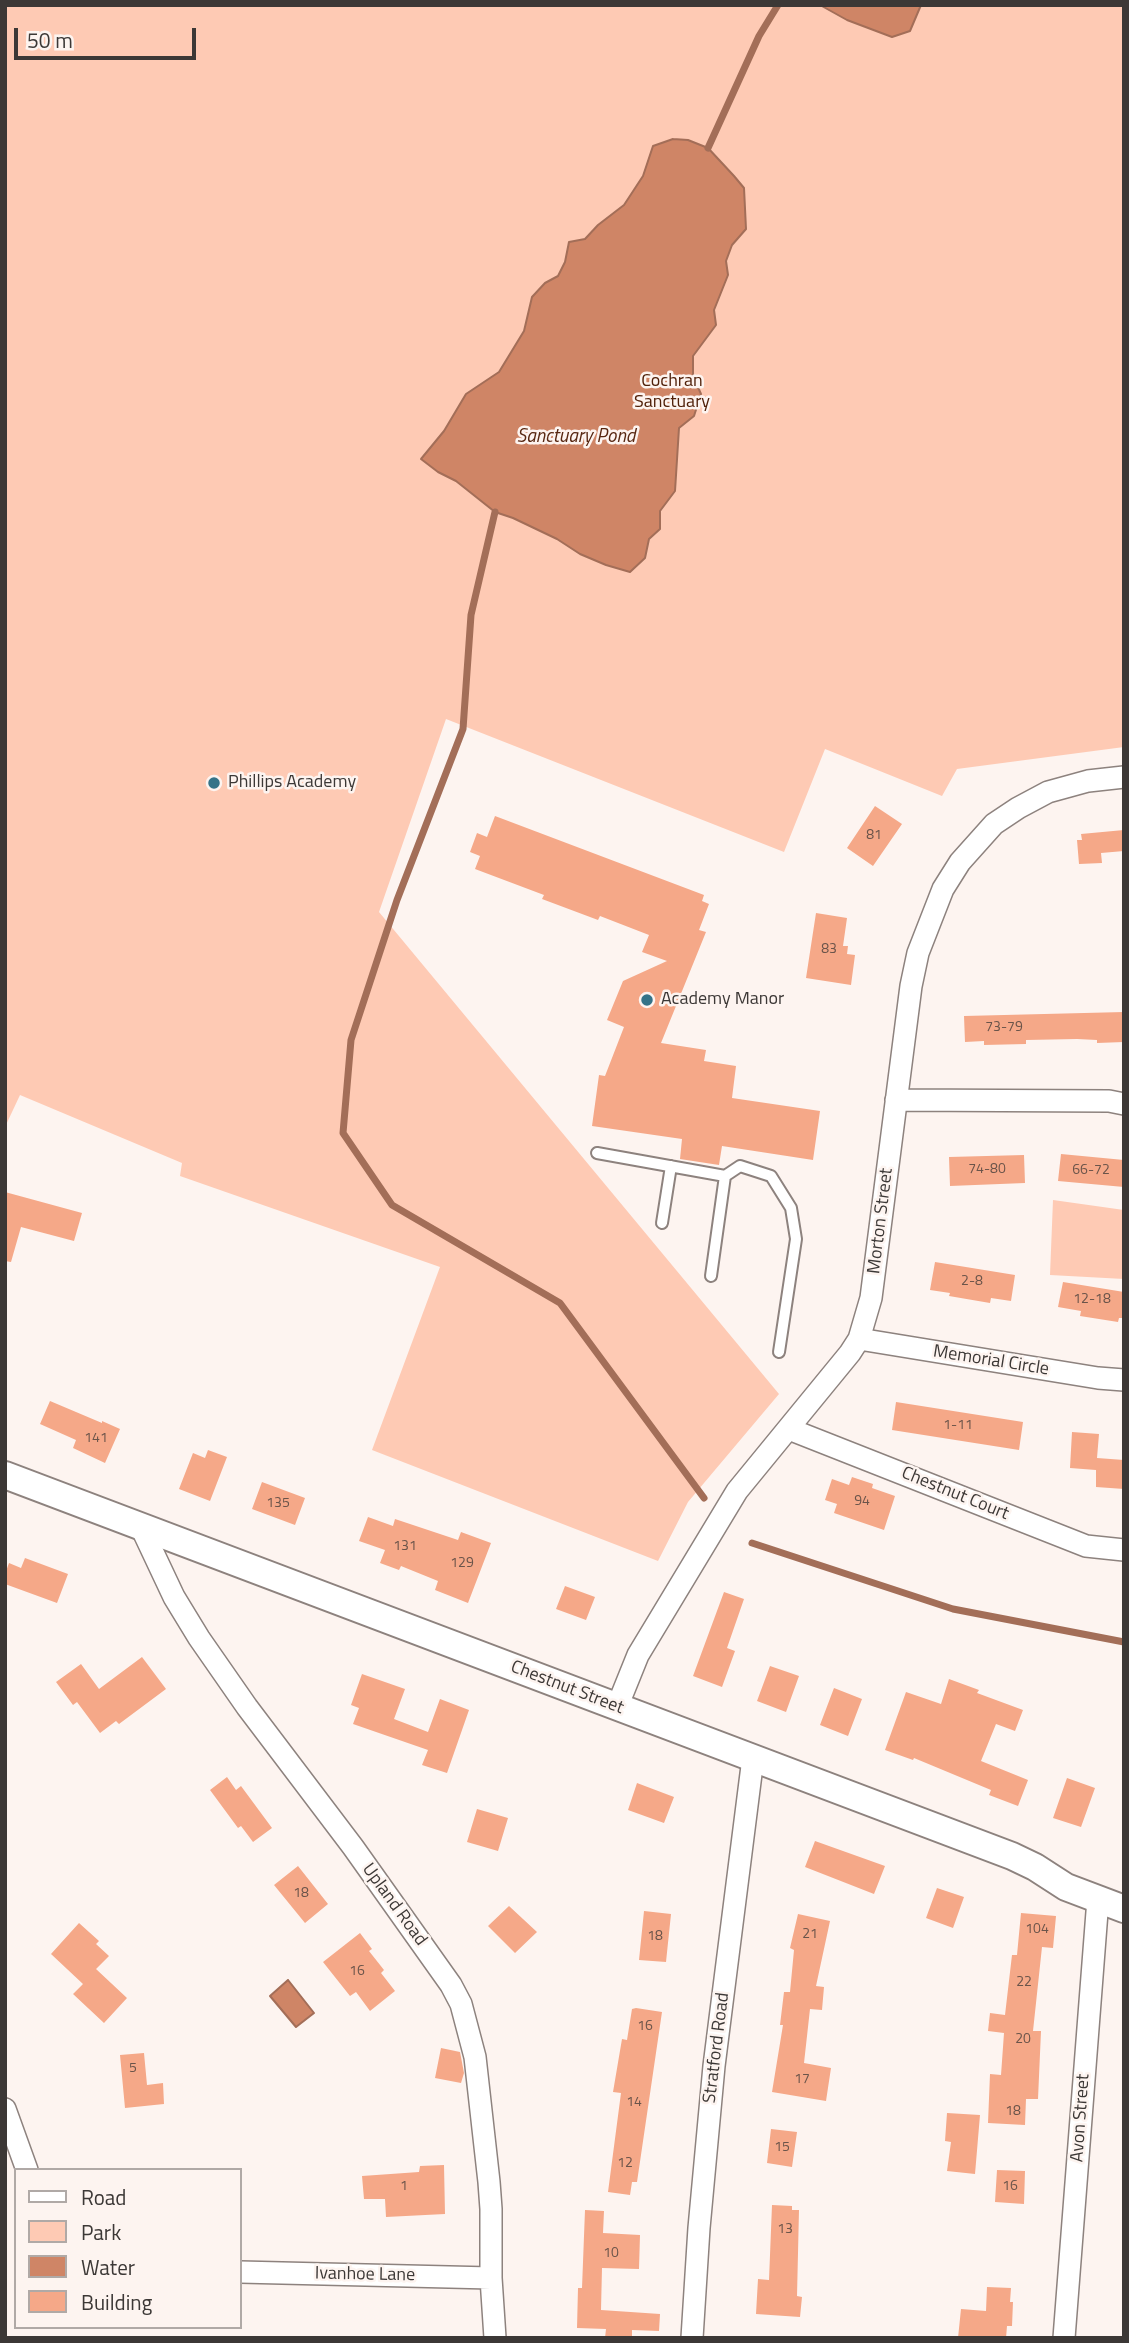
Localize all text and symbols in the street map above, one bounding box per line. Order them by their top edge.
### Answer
scale bar [18,14,200,58]
text: 50 m [27,24,73,56]
park label: Cochran Sanctuary [634,371,710,414]
water label: Sanctuary Pond [517,426,635,448]
place label: Phillips Academy [228,772,356,794]
marker: Phillips Academy [206,775,222,791]
house number: 81 [866,828,882,844]
house number: 83 [821,942,837,958]
place label: Academy Manor [661,989,784,1011]
marker: Academy Manor [639,992,655,1008]
house number: 73-79 [985,1020,1023,1036]
house number: 74-80 [968,1162,1006,1178]
house number: 66-72 [1072,1163,1110,1179]
street label: Morton Street [864,1167,898,1275]
house number: 2-8 [961,1274,983,1290]
house number: 12-18 [1073,1292,1111,1308]
street label: Memorial Circle [932,1341,1050,1381]
house number: 1-11 [943,1418,973,1434]
house number: 141 [84,1431,108,1447]
street label: Chestnut Court [898,1463,1012,1525]
house number: 94 [854,1494,870,1510]
house number: 135 [266,1496,290,1512]
house number: 131 [393,1539,417,1555]
house number: 129 [450,1556,474,1572]
street label: Chestnut Street [508,1657,626,1719]
street label: Upland Road [357,1860,431,1950]
house number: 18 [293,1886,309,1902]
house number: 104 [1025,1922,1049,1938]
house number: 21 [802,1927,818,1943]
house number: 18 [647,1929,663,1945]
house number: 16 [349,1964,365,1980]
house number: 22 [1016,1975,1032,1991]
street label: Stratford Road [700,1991,734,2105]
house number: 16 [637,2019,653,2035]
house number: 20 [1015,2032,1031,2048]
house number: 5 [129,2061,137,2077]
house number: 17 [794,2072,810,2088]
street label: Avon Street [1067,2073,1095,2163]
house number: 14 [626,2095,642,2111]
house number: 18 [1005,2104,1021,2120]
house number: 15 [774,2140,790,2156]
house number: 12 [617,2156,633,2172]
legend [14,2168,242,2329]
house number: 1 [400,2179,408,2195]
house number: 16 [1002,2179,1018,2195]
text: Road [81,2181,126,2213]
text: Park [81,2216,121,2248]
house number: 13 [777,2222,793,2238]
house number: 10 [603,2246,619,2262]
text: Water [81,2251,135,2283]
street label: Ivanhoe Lane [315,2263,415,2287]
text: Building [81,2286,152,2318]

